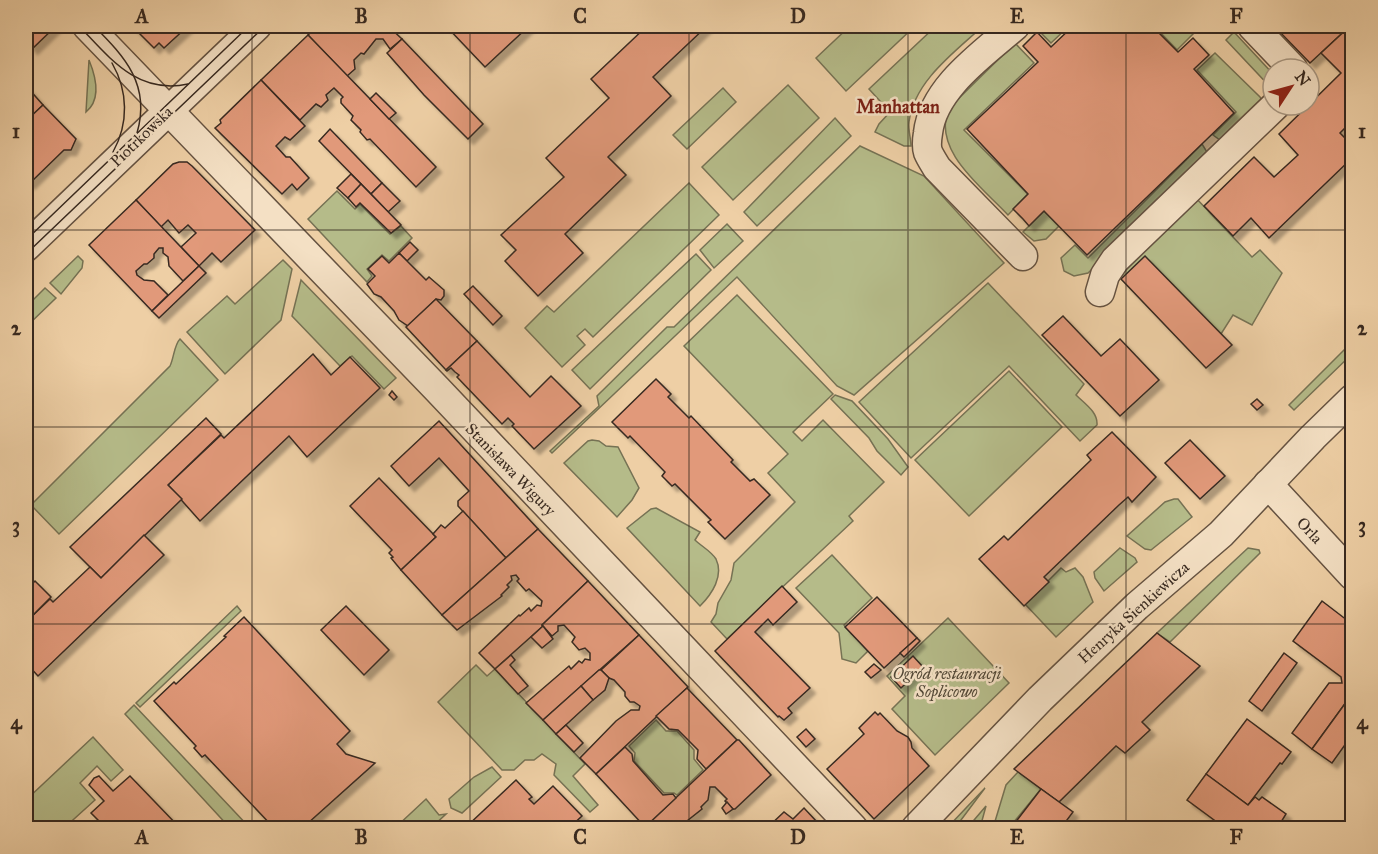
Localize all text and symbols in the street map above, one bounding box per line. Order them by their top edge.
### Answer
text: A [133,4,149,28]
text: B [354,4,368,28]
text: C [573,4,587,28]
text: D [790,4,806,28]
text: E [1010,4,1025,28]
text: F [1229,4,1243,28]
north arrow [1261,57,1321,117]
text: N [1291,67,1315,90]
district label: Manhattan [856,96,940,118]
street label: Piotrkowska [106,102,177,171]
text: 1 [12,119,20,143]
text: 1 [1358,119,1366,143]
text: 2 [11,316,22,340]
text: 2 [1357,316,1368,340]
street label: Stanisława Wigury [461,419,560,521]
text: 3 [12,513,20,538]
street label: Orla [1293,513,1327,548]
text: 3 [1358,513,1366,538]
street label: Henryka Sienkiewicza [1074,557,1193,667]
park label: Ogród restauracji Soplicowo [893,664,1002,702]
text: 4 [10,710,22,735]
text: 4 [1356,710,1368,735]
text: A [133,825,149,849]
text: B [354,825,368,849]
text: C [573,825,587,849]
text: D [790,825,806,849]
text: E [1010,825,1025,849]
text: F [1229,825,1243,849]

